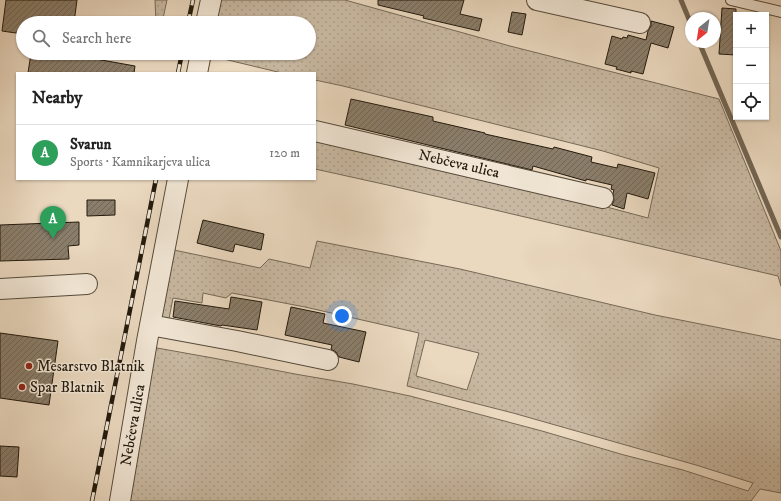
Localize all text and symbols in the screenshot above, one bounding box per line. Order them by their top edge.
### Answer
north arrow [685,12,721,48]
map controls [733,12,769,120]
button: + [733,12,769,48]
search box [16,16,316,60]
icon: search [30,27,52,49]
text: Search here [62,29,131,48]
button: − [733,48,769,84]
button: locate [733,84,769,120]
text: Nearby [32,87,82,109]
text: Svarun [70,135,111,154]
text: A [41,145,49,161]
text: 120 m [269,145,300,161]
street label: Nebčeva ulica [417,145,502,183]
text: Sports · Kamnikarjeva ulica [70,154,210,170]
pin: A [40,206,66,239]
your location [332,306,352,326]
place label: Mesarstvo Blatnik [37,357,145,376]
marker: Mesarstvo Blatnik [24,361,34,371]
place label: Spar Blatnik [30,378,105,397]
marker: Spar Blatnik [17,382,27,392]
street label: Nebčeva ulica [116,382,150,467]

